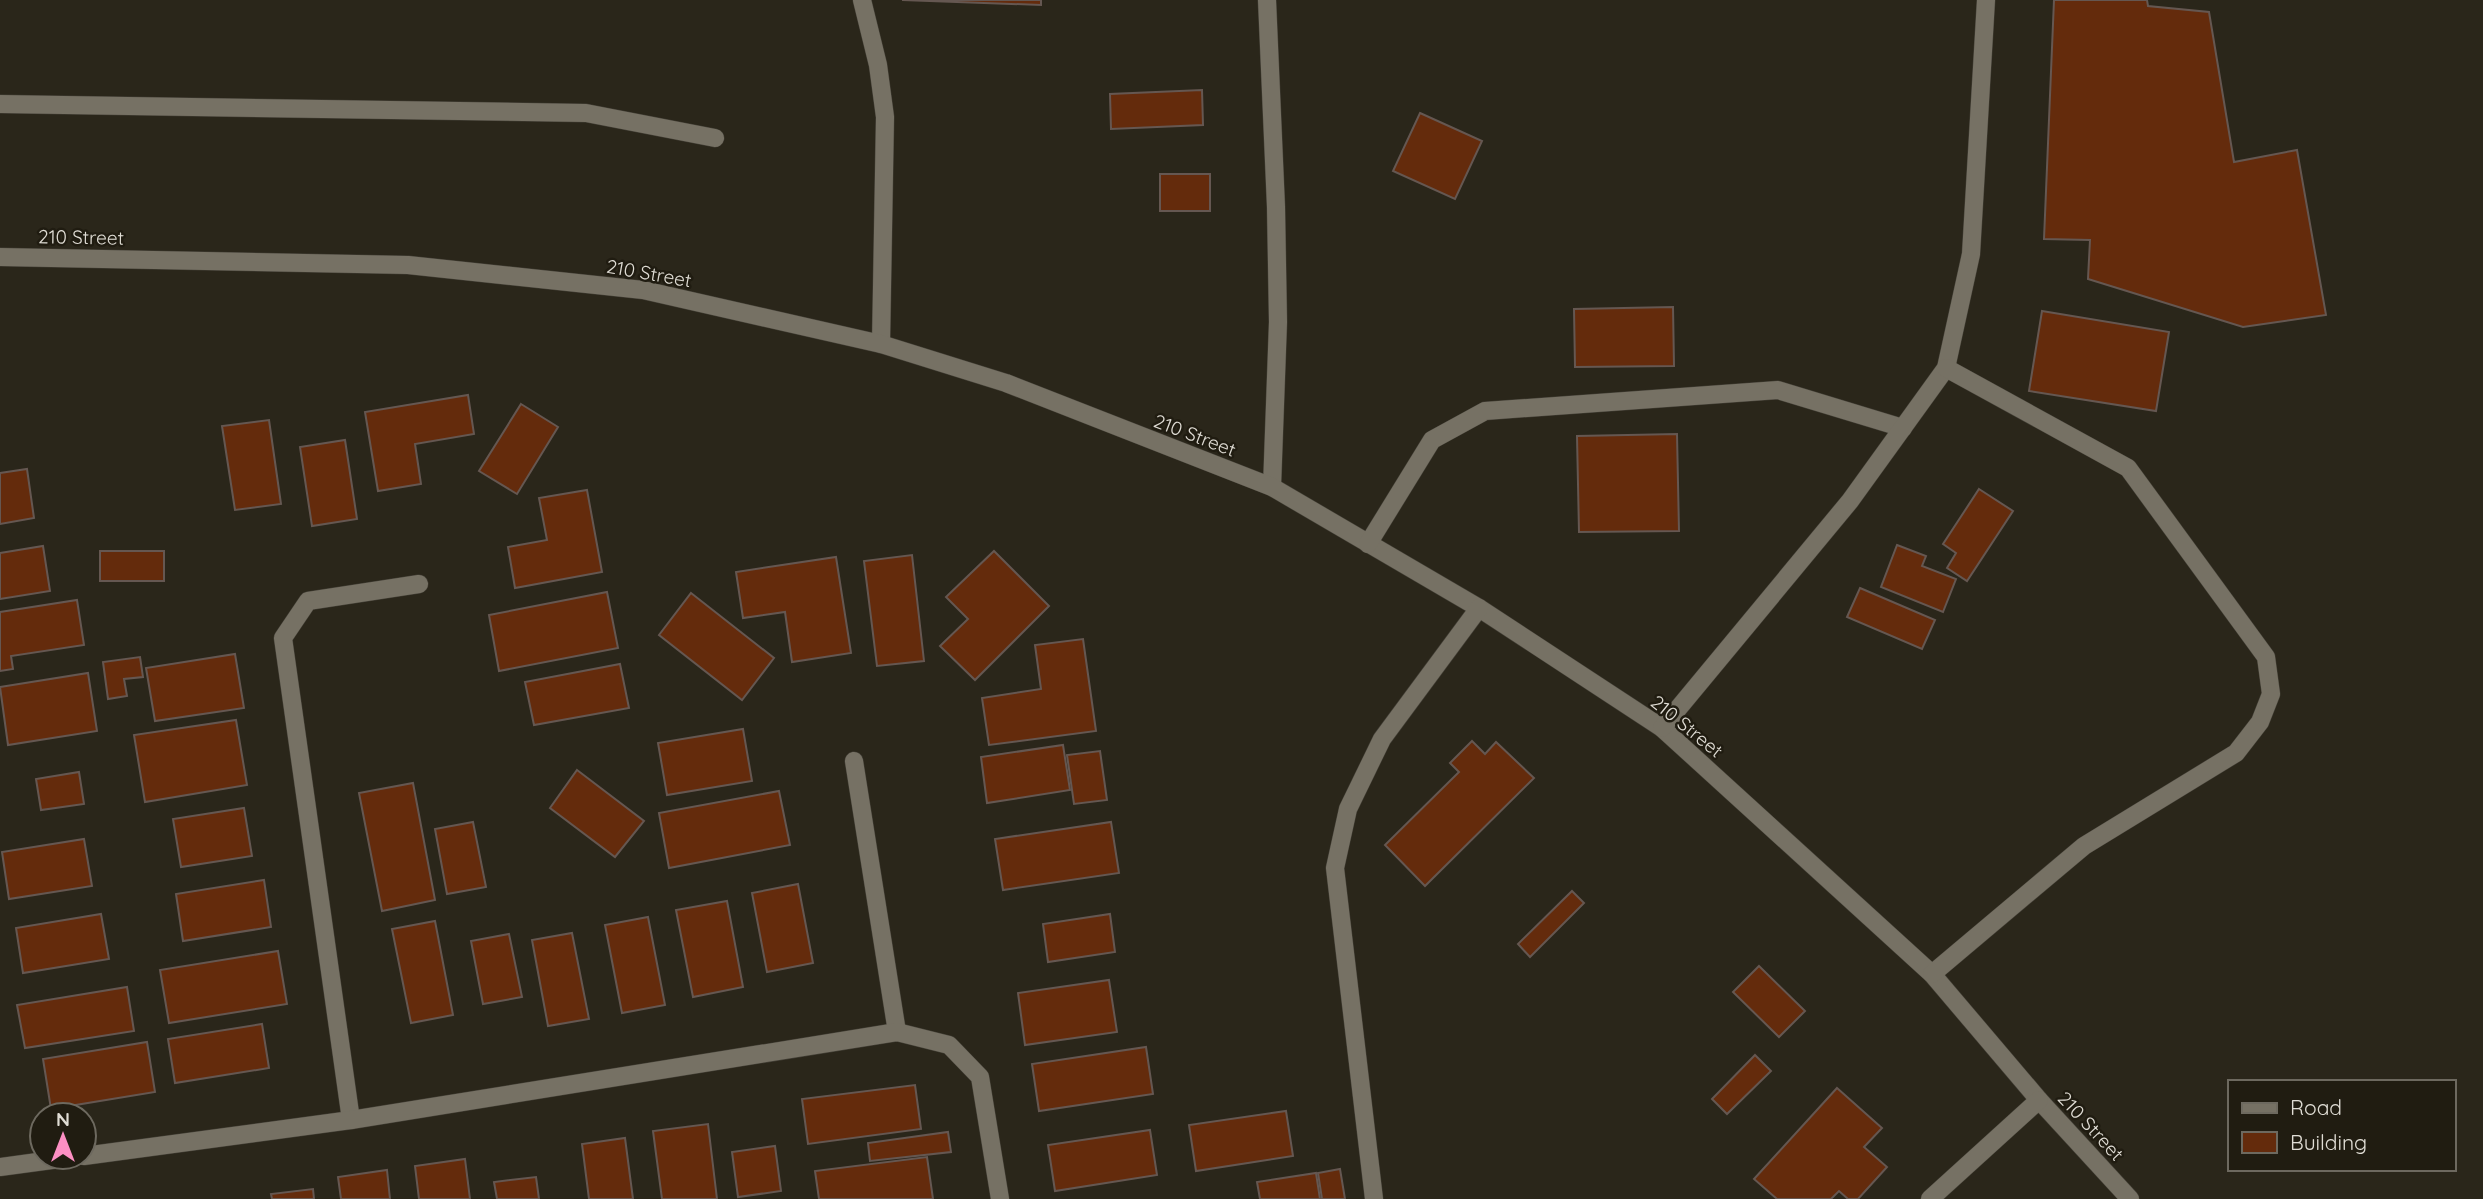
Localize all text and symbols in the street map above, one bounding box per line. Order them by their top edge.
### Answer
street label: 210 Street [38,224,124,250]
street label: 210 Street [605,254,693,292]
street label: 210 Street [1151,408,1239,462]
street label: 210 Street [1646,690,1728,762]
legend [2228,1080,2455,1171]
street label: 210 Street [2053,1086,2129,1166]
text: Road [2290,1094,2342,1120]
north arrow [28,1101,98,1171]
text: N [56,1107,70,1131]
text: Building [2290,1129,2367,1155]

